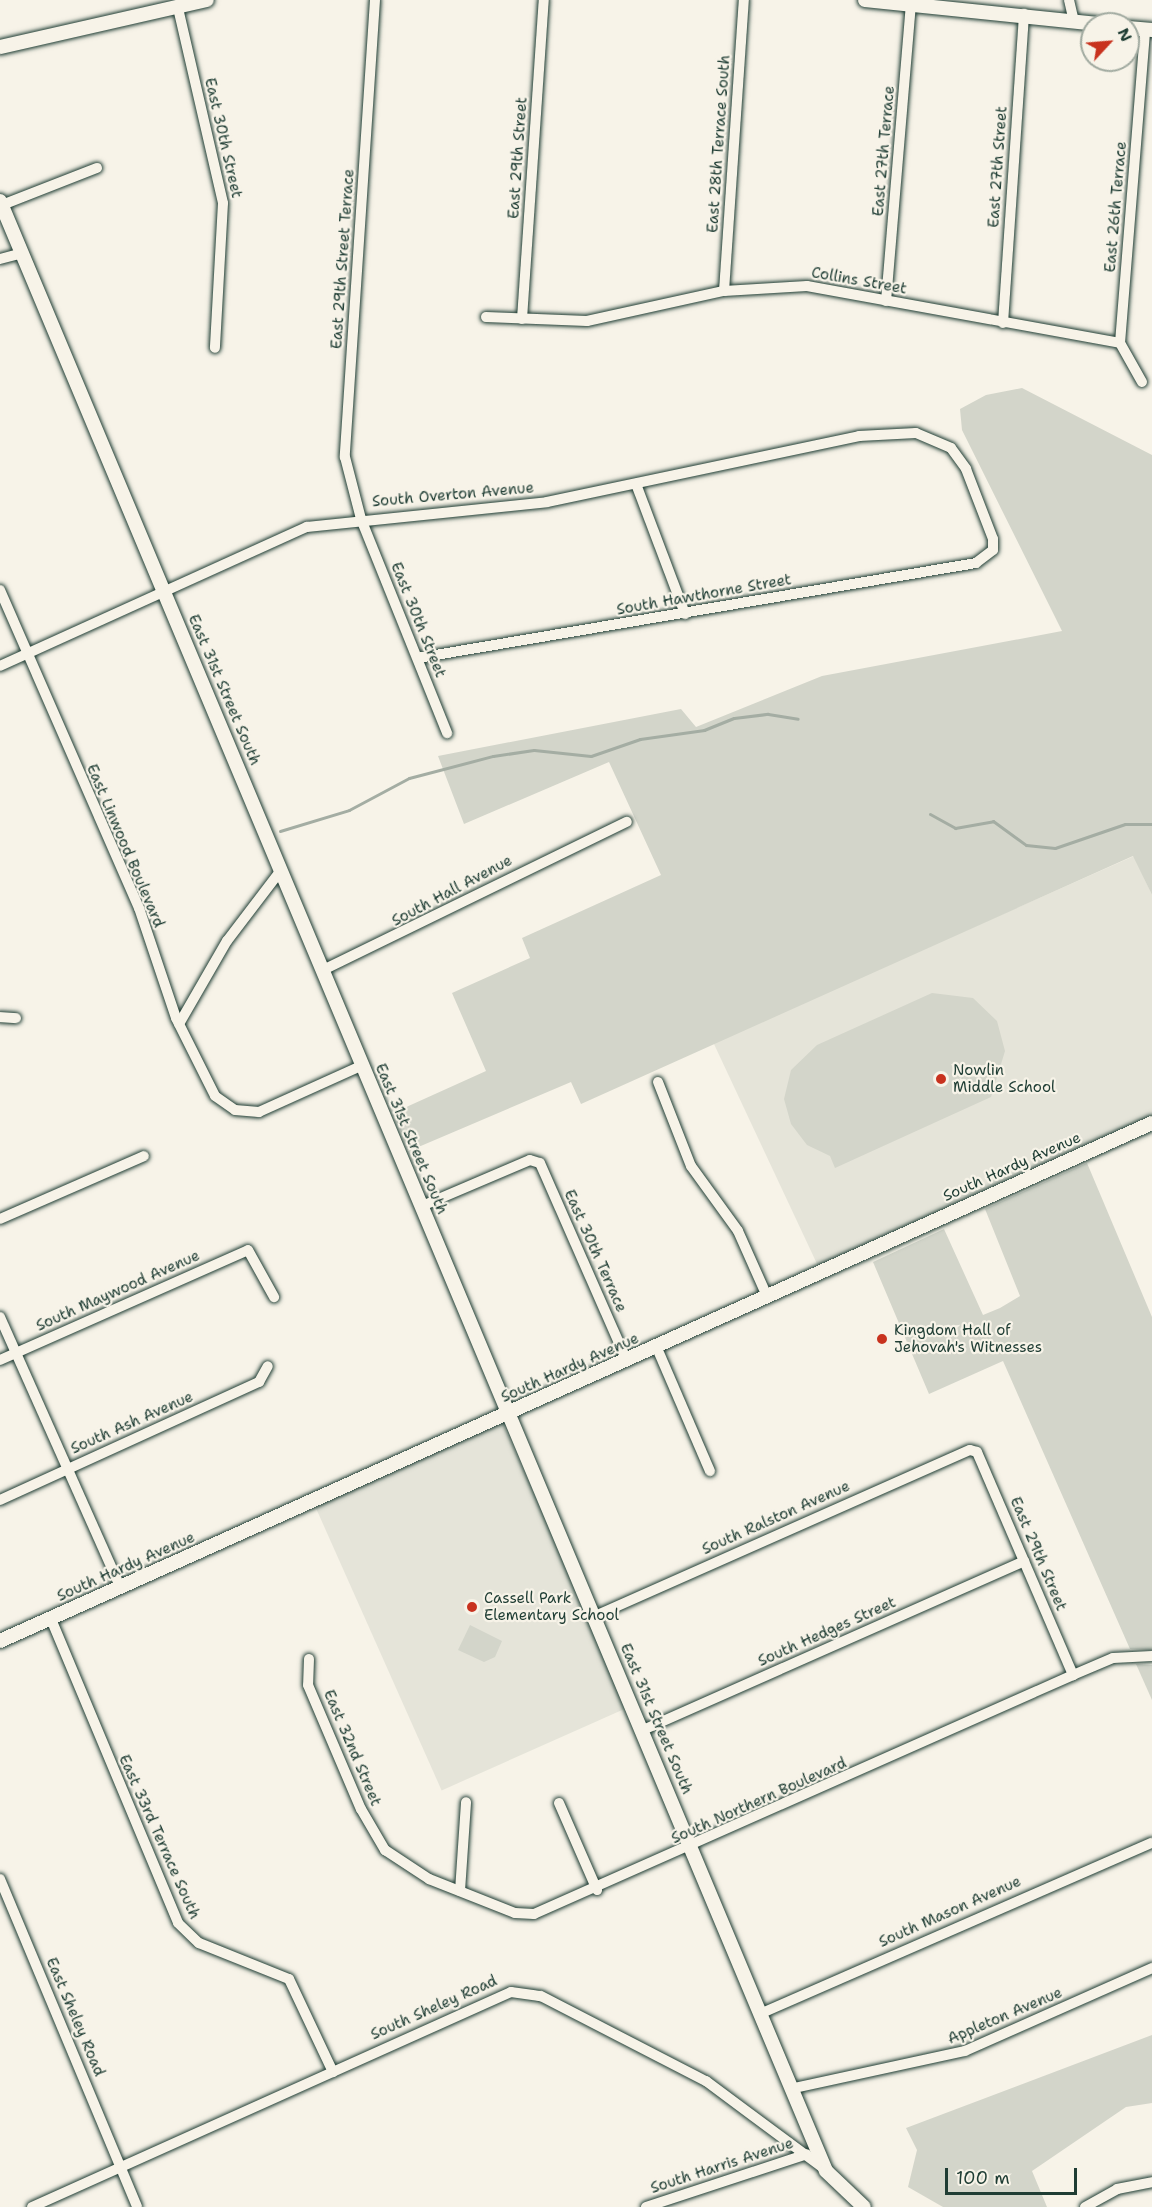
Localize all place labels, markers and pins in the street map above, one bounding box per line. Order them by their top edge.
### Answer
place label: Nowlin Middle School [953,1061,1055,1096]
marker: Nowlin Middle School [934,1072,948,1086]
place label: Kingdom Hall of Jehovah's Witnesses [894,1321,1042,1356]
marker: Kingdom Hall of Jehovah's Witnesses [875,1332,889,1346]
place label: Cassell Park Elementary School [484,1589,619,1624]
marker: Cassell Park Elementary School [465,1600,479,1614]

